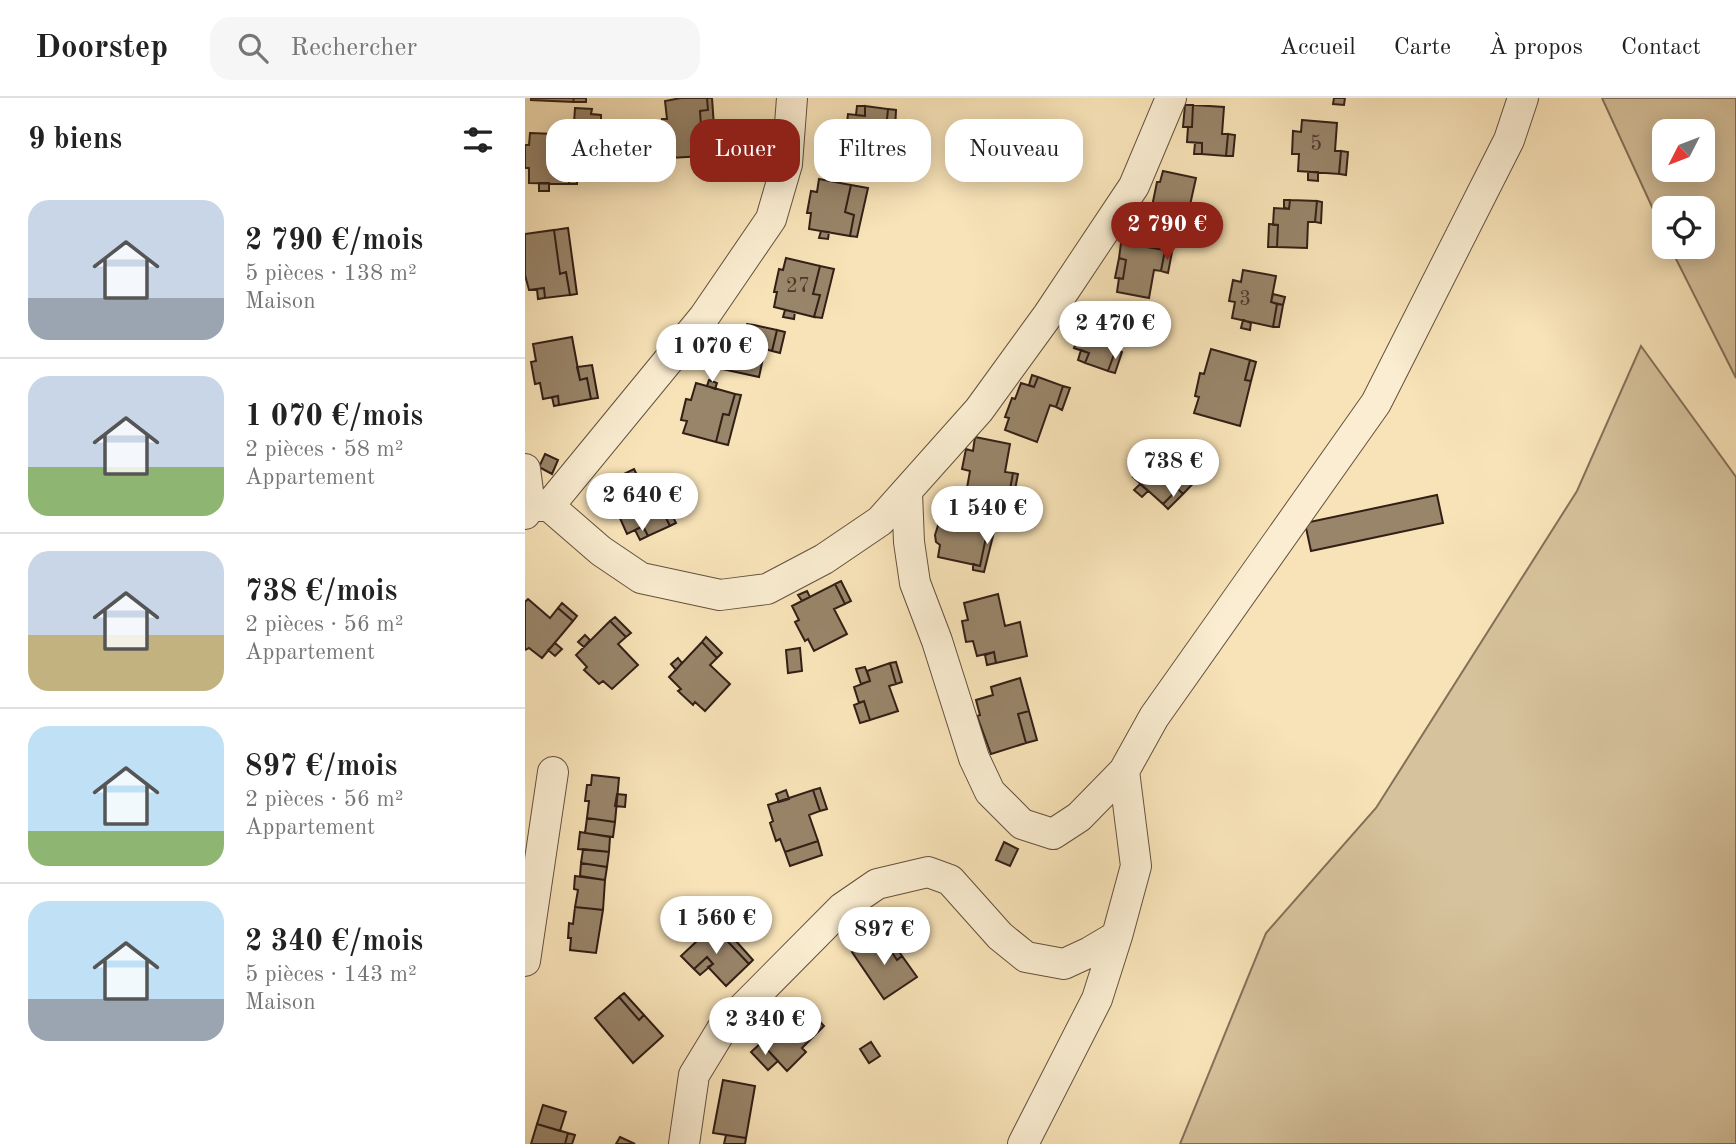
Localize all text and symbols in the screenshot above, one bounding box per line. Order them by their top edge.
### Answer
search box [210,17,700,80]
icon: search [234,29,272,67]
text: Doorstep [35,32,168,65]
text: Rechercher [290,35,417,61]
text: Accueil [1280,36,1356,60]
text: Carte [1394,36,1451,60]
text: À propos [1489,36,1583,60]
text: Contact [1621,36,1701,60]
chip: Acheter [546,119,676,182]
chip: Louer [690,119,800,182]
chip: Filtres [814,119,931,182]
chip: Nouveau [945,119,1083,182]
north arrow [1652,119,1715,182]
map controls [1652,119,1715,259]
icon: filters [459,121,497,159]
text: 9 biens [28,125,122,155]
house number: 5 [1310,134,1322,155]
button: locate [1652,196,1715,259]
pin: 2 790 € [1102,202,1232,262]
text: 2 790 € [1127,213,1207,236]
text: 2 790 €/mois [245,226,423,256]
icon: home [84,228,168,312]
text: 5 pièces · 138 m² [245,262,417,285]
house number: 27 [786,276,810,297]
house number: 3 [1239,289,1251,310]
text: Maison [245,290,316,313]
pin: 2 470 € [1050,302,1180,361]
text: 2 470 € [1075,312,1155,335]
pin: 1 070 € [647,324,777,384]
text: 1 070 € [672,335,752,358]
text: 1 070 €/mois [245,402,423,432]
icon: home [84,404,168,488]
text: 2 pièces · 58 m² [245,438,404,461]
pin: 738 € [1124,440,1222,499]
text: 738 € [1143,450,1203,473]
text: Appartement [245,466,375,489]
pin: 2 640 € [577,474,707,533]
text: 2 640 € [602,484,682,507]
pin: 1 540 € [922,486,1052,546]
text: 1 540 € [947,497,1027,520]
text: 738 €/mois [245,577,397,607]
icon: home [84,579,168,663]
text: 2 pièces · 56 m² [245,613,404,636]
text: Appartement [245,641,375,664]
text: 897 €/mois [245,752,397,782]
icon: home [84,754,168,838]
text: 2 pièces · 56 m² [245,788,404,811]
text: Appartement [245,816,375,839]
pin: 1 560 € [651,896,781,956]
text: 1 560 € [676,907,756,930]
pin: 897 € [835,908,933,967]
text: 897 € [854,918,914,941]
text: 2 340 €/mois [245,927,423,957]
icon: home [84,929,168,1013]
text: 5 pièces · 143 m² [245,963,417,986]
text: Maison [245,991,316,1014]
pin: 2 340 € [700,998,830,1057]
text: 2 340 € [725,1008,805,1031]

